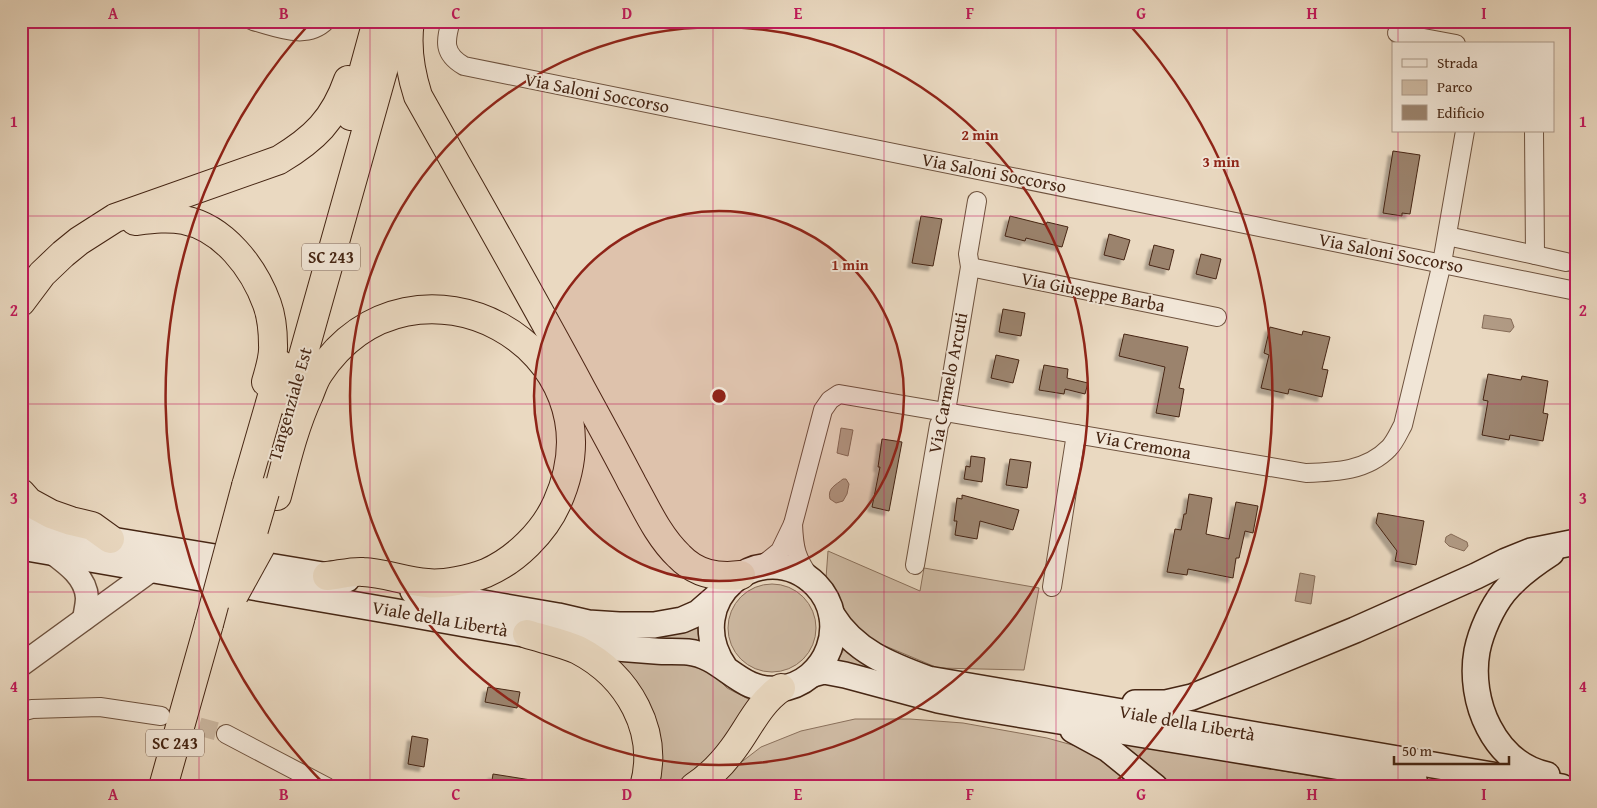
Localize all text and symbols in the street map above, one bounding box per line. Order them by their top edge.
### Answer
text: A [108,1,119,25]
text: B [279,1,289,25]
text: C [451,1,461,25]
text: D [622,1,632,25]
text: E [794,1,803,25]
text: F [966,1,974,25]
text: G [1136,1,1146,25]
text: H [1306,1,1318,25]
text: I [1481,1,1487,25]
legend [1392,42,1554,132]
text: Strada [1437,52,1478,73]
street label: Via Saloni Soccorso [522,65,672,120]
text: Parco [1437,76,1473,97]
text: Edificio [1437,102,1485,123]
text: 1 [10,109,18,133]
text: 1 [1579,109,1587,133]
text: 2 min [961,124,999,145]
street label: Via Saloni Soccorso [919,145,1069,200]
text: 3 min [1202,151,1240,172]
street label: Via Saloni Soccorso [1316,225,1466,280]
road number: SC 243 [302,243,360,270]
text: 1 min [831,254,869,275]
street label: Via Giuseppe Barba [1019,264,1168,319]
text: 2 [10,298,18,322]
text: 2 [1579,298,1587,322]
street label: Via Carmelo Arcuti [921,310,974,456]
street label: Tangenziale Est [260,343,319,464]
centre of rings [710,387,728,405]
street label: Via Cremona [1093,423,1194,466]
text: 3 [10,486,18,510]
text: 3 [1579,486,1587,510]
street label: Viale della Libertà [370,593,511,644]
text: 4 [10,674,18,698]
text: 4 [1579,674,1587,698]
street label: Viale della Libertà [1117,697,1258,748]
road number: SC 243 [146,730,204,756]
scale bar [1394,733,1510,765]
text: 50 m [1402,740,1433,761]
text: A [108,782,119,806]
text: B [279,782,289,806]
text: C [451,782,461,806]
text: D [622,782,632,806]
text: E [794,782,803,806]
text: F [966,782,974,806]
text: G [1136,782,1146,806]
text: H [1306,782,1318,806]
text: I [1481,782,1487,806]

